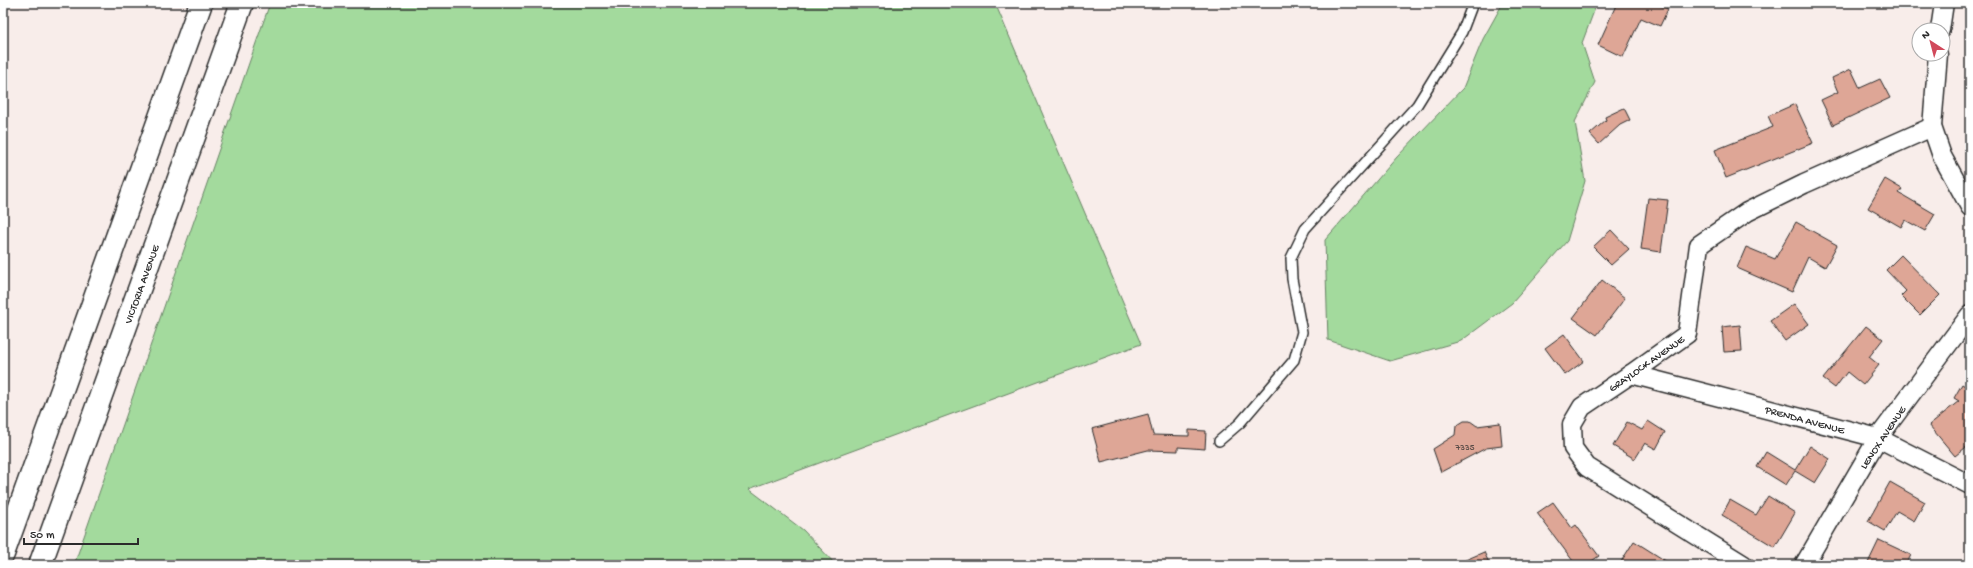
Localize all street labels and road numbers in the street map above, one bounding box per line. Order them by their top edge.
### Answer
street label: VICTORIA AVENUE [123,243,163,327]
street label: GRAYLOCK AVENUE [1607,333,1688,395]
street label: PRENDA AVENUE [1762,404,1847,438]
street label: LENOX AVENUE [1858,404,1910,472]

